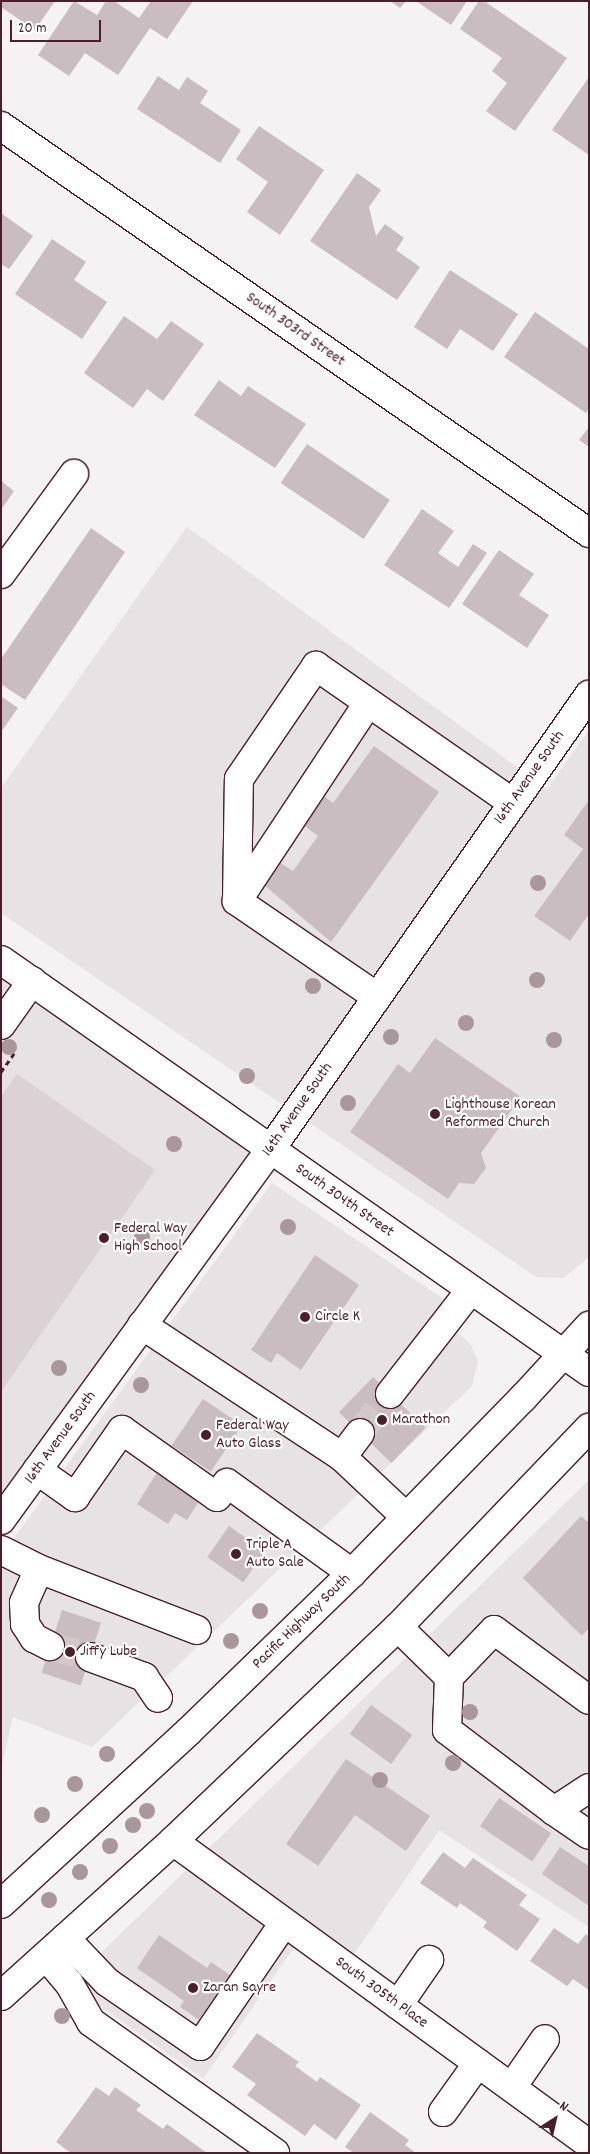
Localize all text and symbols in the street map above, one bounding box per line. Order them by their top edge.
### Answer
scale bar [12,10,104,42]
text: 20 m [18,18,46,40]
street label: South 303rd Street [242,289,348,371]
street label: 16th Avenue South [491,727,569,829]
street label: 16th Avenue South [259,1059,337,1161]
place label: Lighthouse Korean Reformed Church [445,1095,556,1133]
marker: Lighthouse Korean Reformed Church [429,1108,441,1120]
street label: South 304th Street [291,1160,397,1242]
place label: Federal Way High School [114,1219,187,1257]
marker: Federal Way High School [98,1232,110,1244]
place label: Circle K [315,1307,360,1327]
marker: Circle K [299,1311,311,1323]
street label: 16th Avenue South [21,1388,101,1488]
place label: Marathon [392,1410,450,1430]
marker: Marathon [376,1414,388,1426]
place label: Federal Way Auto Glass [216,1416,289,1454]
marker: Federal Way Auto Glass [200,1429,212,1441]
place label: Triple A Auto Sale [246,1535,304,1573]
marker: Triple A Auto Sale [230,1548,242,1560]
street label: Pacific Highway South [249,1570,355,1674]
place label: Jiffy Lube [80,1642,137,1662]
marker: Jiffy Lube [64,1646,76,1658]
street label: South 305th Place [331,1953,431,2033]
place label: Zaran Sayre [203,1978,276,1998]
marker: Zaran Sayre [187,1982,199,1994]
north arrow [530,2094,580,2144]
text: N [555,2097,572,2117]

